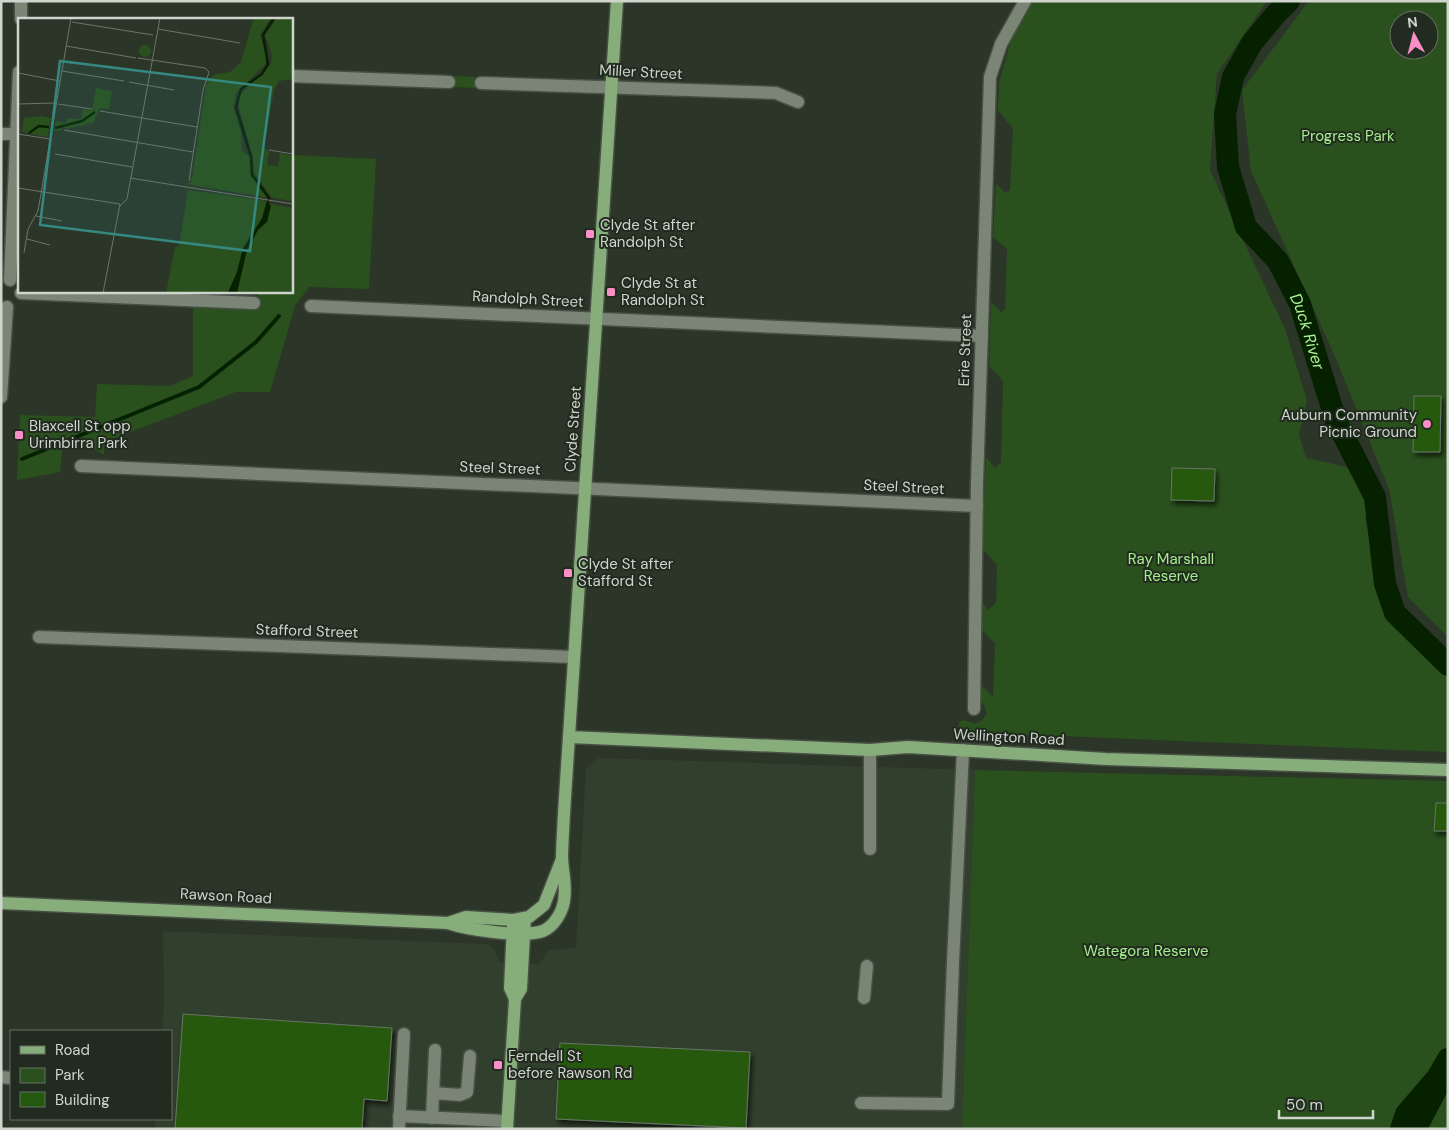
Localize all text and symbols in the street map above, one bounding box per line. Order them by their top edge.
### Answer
north arrow [1389,10,1439,60]
text: N [1406,13,1419,32]
inset map [18,18,292,292]
street label: Miller Street [599,60,683,84]
park label: Progress Park [1301,126,1395,146]
place label: Clyde St after Randolph St [600,215,696,252]
marker: Clyde St after Randolph St [584,228,596,240]
place label: Clyde St at Randolph St [621,273,705,310]
street label: Randolph Street [472,286,584,312]
marker: Clyde St at Randolph St [605,286,617,298]
water label: Duck River [1285,290,1330,373]
street label: Erie Street [954,313,976,387]
street label: Clyde Street [560,385,586,473]
place label: Auburn Community Picnic Ground [1281,405,1418,442]
place label: Blaxcell St opp Urimbirra Park [29,416,131,453]
marker: Auburn Community Picnic Ground [1421,418,1433,430]
marker: Blaxcell St opp Urimbirra Park [13,429,25,441]
street label: Steel Street [459,457,541,479]
street label: Steel Street [863,475,945,499]
park label: Ray Marshall Reserve [1128,549,1214,586]
place label: Clyde St after Stafford St [578,554,674,591]
marker: Clyde St after Stafford St [562,567,574,579]
street label: Stafford Street [255,619,359,643]
street label: Wellington Road [953,724,1065,750]
street label: Rawson Road [179,884,273,908]
park label: Wategora Reserve [1083,941,1209,961]
legend [10,1030,172,1120]
text: Road [55,1040,90,1060]
place label: Ferndell St before Rawson Rd [508,1046,632,1083]
marker: Ferndell St before Rawson Rd [492,1059,504,1071]
text: Park [55,1065,85,1085]
scale bar [1279,1088,1373,1120]
text: Building [55,1090,110,1110]
text: 50 m [1286,1095,1323,1115]

